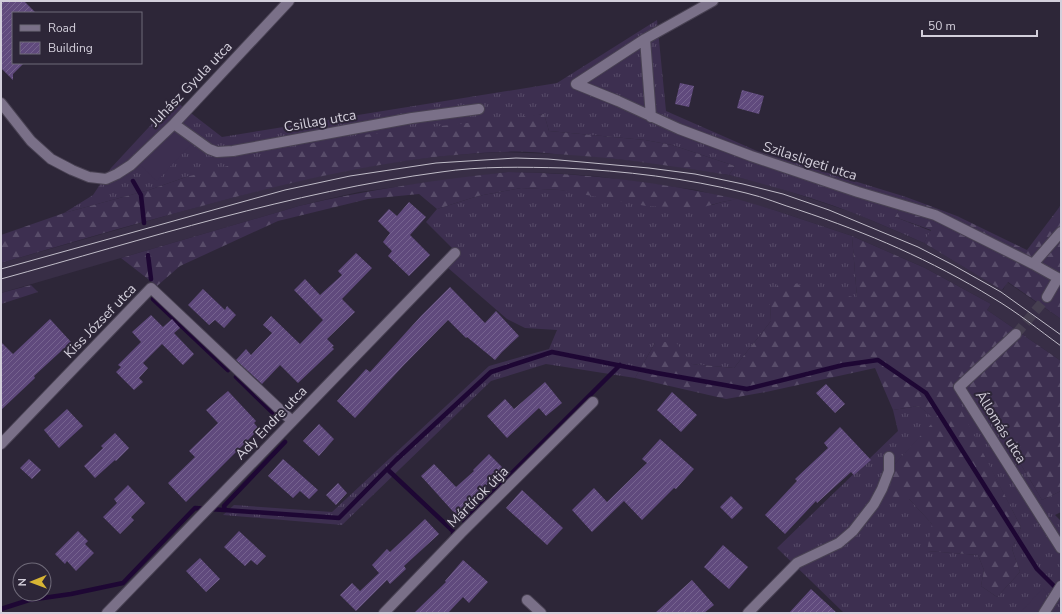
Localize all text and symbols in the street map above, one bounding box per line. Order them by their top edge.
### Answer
legend [12,12,142,64]
scale bar [922,12,1037,38]
text: 50 m [928,18,956,34]
text: Road [48,20,76,36]
street label: Juhász Gyula utca [145,37,237,131]
text: Building [48,40,93,56]
street label: Csillag utca [282,105,358,137]
street label: Szilasligeti utca [760,137,860,185]
street label: Kiss József utca [60,280,140,362]
street label: Ady Endre utca [231,382,311,464]
street label: Állomás utca [971,387,1031,467]
street label: Mártírok útja [443,462,513,532]
north arrow [12,562,52,602]
text: N [15,578,30,586]

